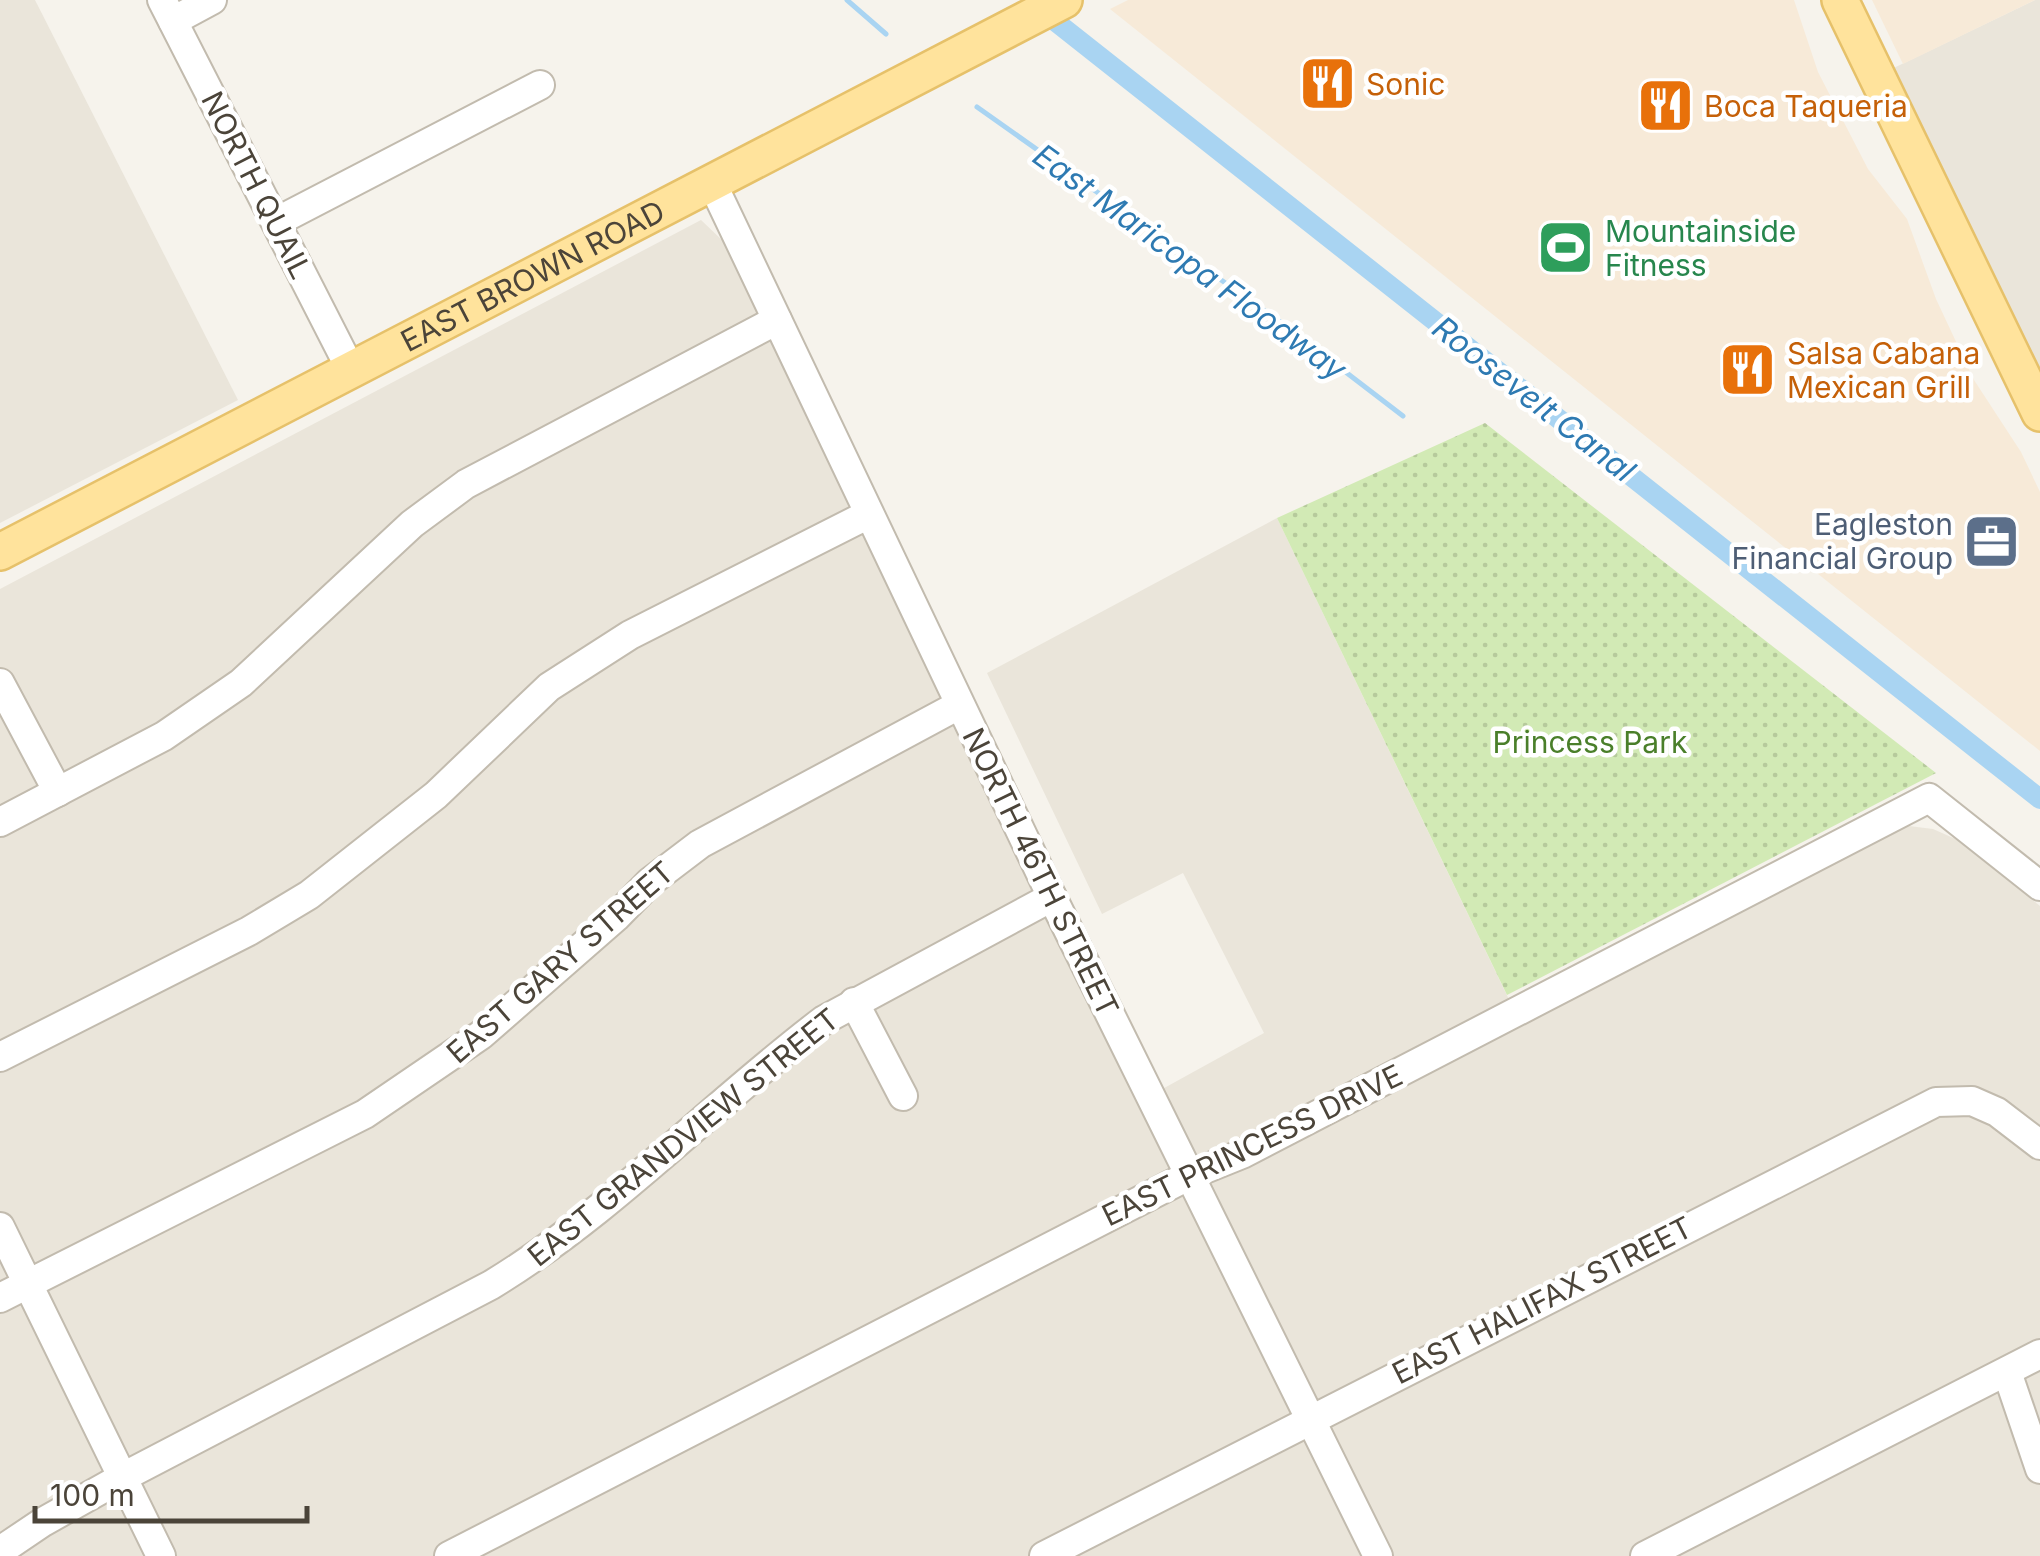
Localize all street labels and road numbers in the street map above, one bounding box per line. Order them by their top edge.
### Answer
street label: NORTH QUAIL [194,85,320,285]
street label: EAST BROWN ROAD [395,192,670,359]
street label: NORTH 46TH STREET [955,722,1127,1022]
street label: EAST GARY STREET [439,854,681,1070]
street label: EAST GRANDVIEW STREET [520,1000,846,1274]
street label: EAST PRINCESS DRIVE [1096,1057,1408,1233]
street label: EAST HALIFAX STREET [1386,1209,1698,1391]

